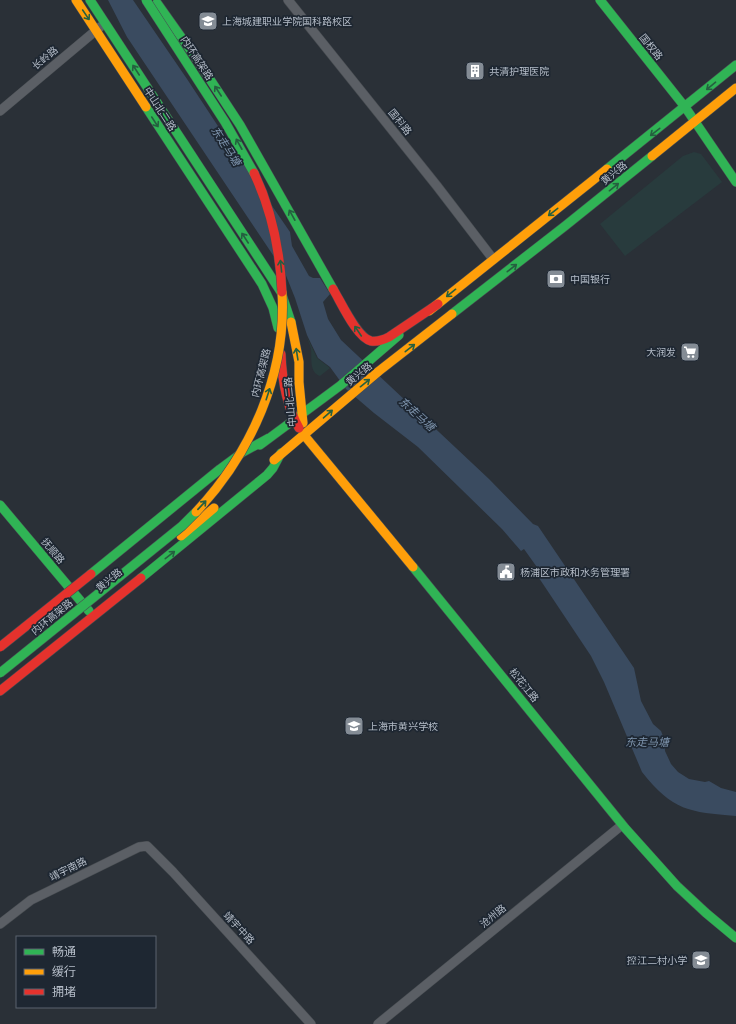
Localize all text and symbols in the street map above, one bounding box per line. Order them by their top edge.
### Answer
one-way arrow [82,9,90,20]
school or university icon: 上海城建职业学院国科路校区 [197,10,219,32]
place label: 上海城建职业学院国科路校区 [222,16,352,27]
street label: 国权路 [637,32,665,62]
street label: 内环高架路 [179,34,215,82]
street label: 长岭路 [30,44,60,72]
building icon: 共清护理医院 [464,60,486,82]
one-way arrow [132,65,140,76]
place label: 共清护理医院 [489,66,549,77]
one-way arrow [705,82,716,91]
street label: 中山北二路 [142,85,178,133]
one-way arrow [214,86,222,97]
street label: 国科路 [386,107,414,137]
one-way arrow [151,116,159,127]
water label: 东走马塘 [209,124,244,169]
one-way arrow [649,127,660,136]
one-way arrow [234,138,242,150]
street label: 黄兴路 [599,159,629,187]
one-way arrow [609,183,620,191]
one-way arrow [547,208,558,217]
one-way arrow [287,209,295,221]
one-way arrow [241,232,249,243]
one-way arrow [277,260,285,273]
one-way arrow [507,263,518,272]
bank icon: 中国银行 [545,268,567,290]
place label: 中国银行 [570,274,610,285]
one-way arrow [445,289,456,298]
one-way arrow [354,326,362,337]
supermarket icon: 大润发 [679,341,701,363]
one-way arrow [404,343,415,352]
street label: 内环高架路 [250,347,272,399]
place label: 大润发 [646,347,676,358]
one-way arrow [293,348,301,361]
street label: 黄兴路 [344,360,374,388]
street label: 中山北二路 [282,377,298,427]
one-way arrow [360,378,370,387]
one-way arrow [265,388,272,401]
water label: 东走马塘 [397,395,439,435]
one-way arrow [322,410,333,419]
one-way arrow [197,500,207,510]
street label: 抚顺路 [39,536,67,566]
one-way arrow [164,550,175,559]
public building icon: 杨浦区市政和水务管理署 [495,561,517,583]
street label: 黄兴路 [94,566,124,594]
place label: 杨浦区市政和水务管理署 [520,567,630,578]
street label: 内环高架路 [29,597,75,637]
street label: 松花江路 [507,666,541,704]
school or university icon: 上海市黄兴学校 [343,715,365,737]
place label: 上海市黄兴学校 [368,721,438,732]
water label: 东走马塘 [625,736,671,748]
street label: 靖宇南路 [48,855,88,883]
street label: 沧州路 [478,902,508,930]
street label: 靖宇中路 [221,910,257,946]
legend [16,936,156,1008]
text: 畅通 [52,945,76,959]
school or university icon: 控江二村小学 [690,949,712,971]
place label: 控江二村小学 [627,955,687,966]
text: 缓行 [52,965,76,979]
text: 拥堵 [52,985,76,999]

